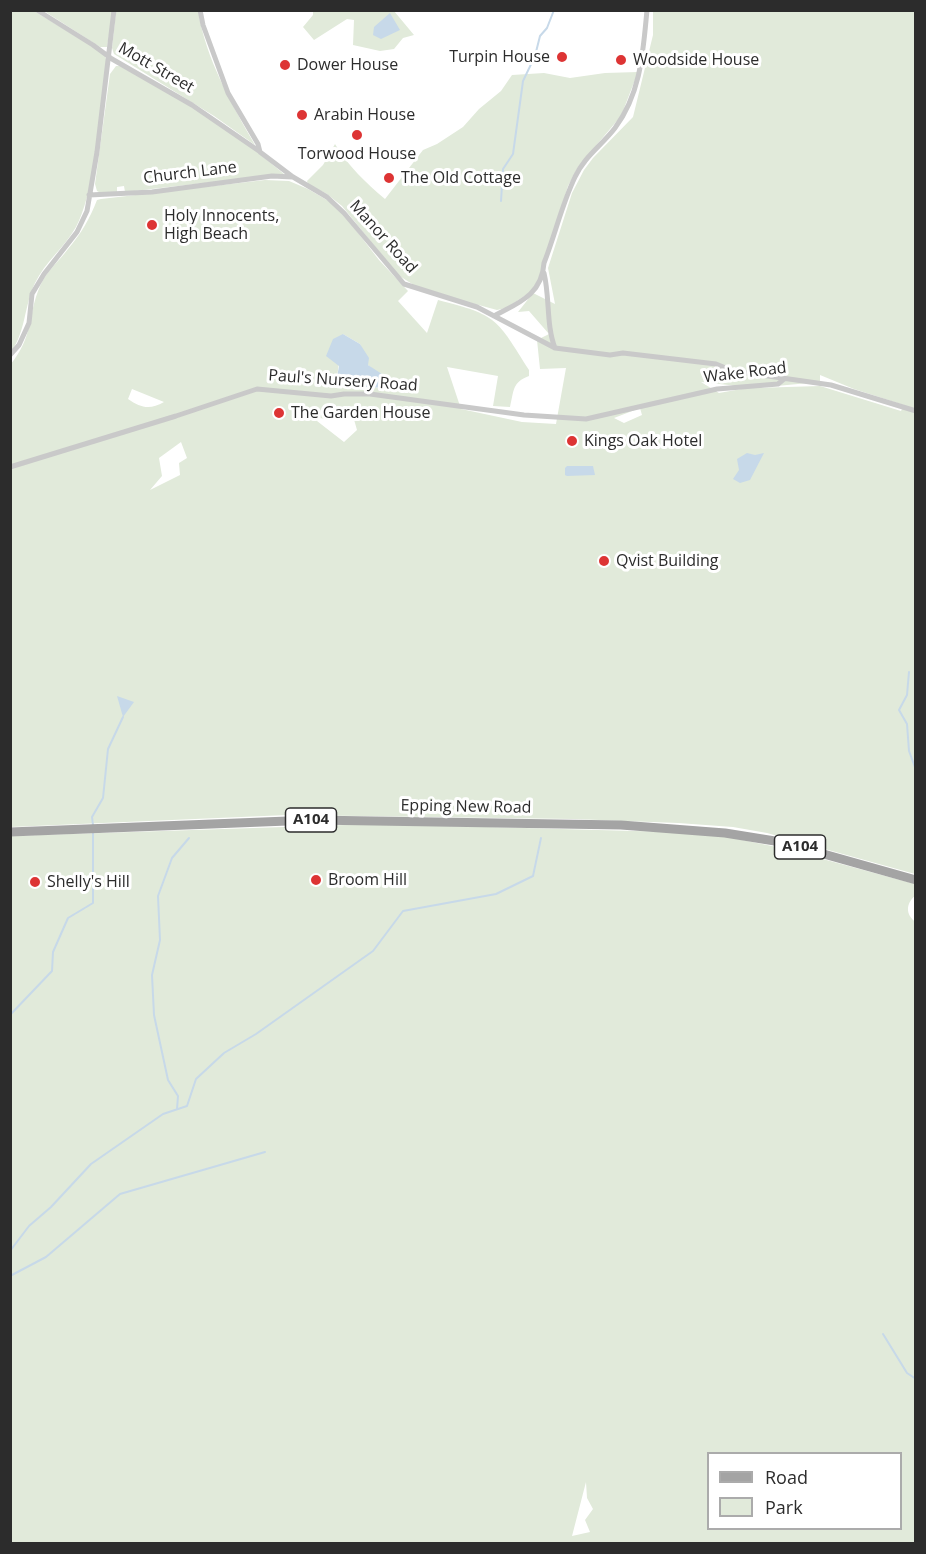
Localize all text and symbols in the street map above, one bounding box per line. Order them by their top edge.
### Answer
street label: Mott Street [115,39,197,97]
place label: Turpin House [449,47,550,67]
marker: Turpin House [555,50,569,64]
place label: Woodside House [633,50,759,70]
marker: Woodside House [614,53,628,67]
place label: Dower House [297,55,398,75]
marker: Dower House [278,58,292,72]
place label: Arabin House [314,105,415,125]
marker: Arabin House [295,108,309,122]
marker: Torwood House [350,128,364,142]
place label: Torwood House [298,144,416,164]
street label: Church Lane [142,158,238,188]
place label: The Old Cottage [401,168,521,188]
marker: The Old Cottage [382,171,396,185]
street label: Manor Road [345,197,421,277]
place label: Holy Innocents, High Beach [164,206,279,244]
marker: Holy Innocents, High Beach [145,218,159,232]
street label: Wake Road [702,358,788,388]
street label: Paul's Nursery Road [268,366,418,396]
place label: The Garden House [291,403,430,423]
marker: The Garden House [272,406,286,420]
place label: Kings Oak Hotel [584,431,702,451]
marker: Kings Oak Hotel [565,434,579,448]
place label: Qvist Building [616,551,719,571]
marker: Qvist Building [597,554,611,568]
street label: Epping New Road [400,796,532,818]
road number: A104 [286,808,336,832]
road number: A104 [774,835,826,859]
place label: Broom Hill [328,870,407,890]
place label: Shelly's Hill [47,872,130,892]
marker: Broom Hill [309,873,323,887]
marker: Shelly's Hill [28,875,42,889]
legend [707,1452,902,1530]
text: Road [765,1465,808,1489]
text: Park [765,1495,803,1519]

